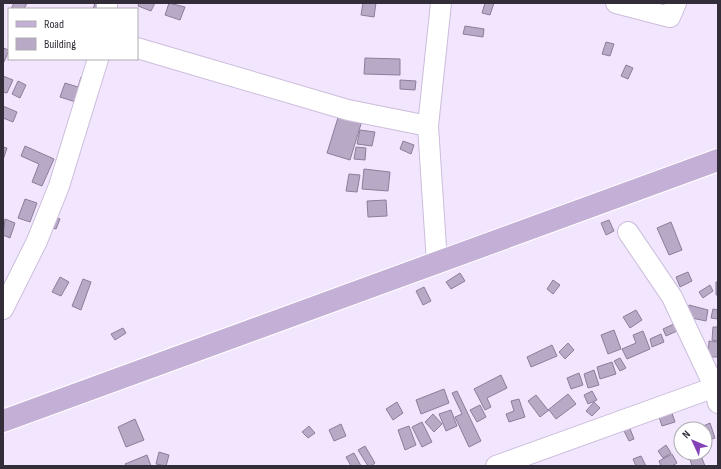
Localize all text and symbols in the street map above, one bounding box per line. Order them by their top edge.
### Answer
legend [8,8,138,60]
text: Road [44,17,64,32]
text: Building [44,37,76,52]
north arrow [673,421,713,461]
text: N [679,428,693,441]

